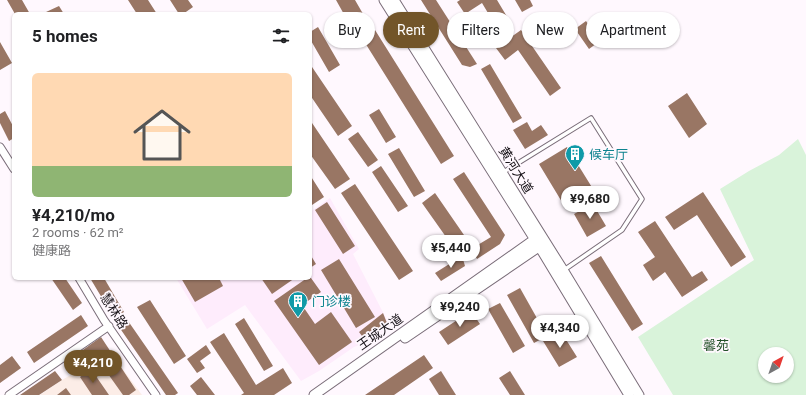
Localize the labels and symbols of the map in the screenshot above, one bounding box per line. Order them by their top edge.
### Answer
building icon: 候车厅 [564,143,586,171]
street label: 黄河大道 [496,144,536,196]
place label: 候车厅 [589,147,628,162]
pin: ¥9,680 [557,186,623,220]
pin: ¥5,440 [418,235,484,269]
street label: 慧林路 [97,290,131,332]
building icon: 门诊楼 [287,290,309,318]
place label: 门诊楼 [312,294,351,309]
pin: ¥9,240 [427,294,493,328]
street label: 王城大道 [354,311,406,353]
pin: ¥4,340 [527,315,593,349]
park label: 馨苑 [703,338,729,353]
north arrow [758,347,794,383]
pin: ¥4,210 [60,350,126,384]

